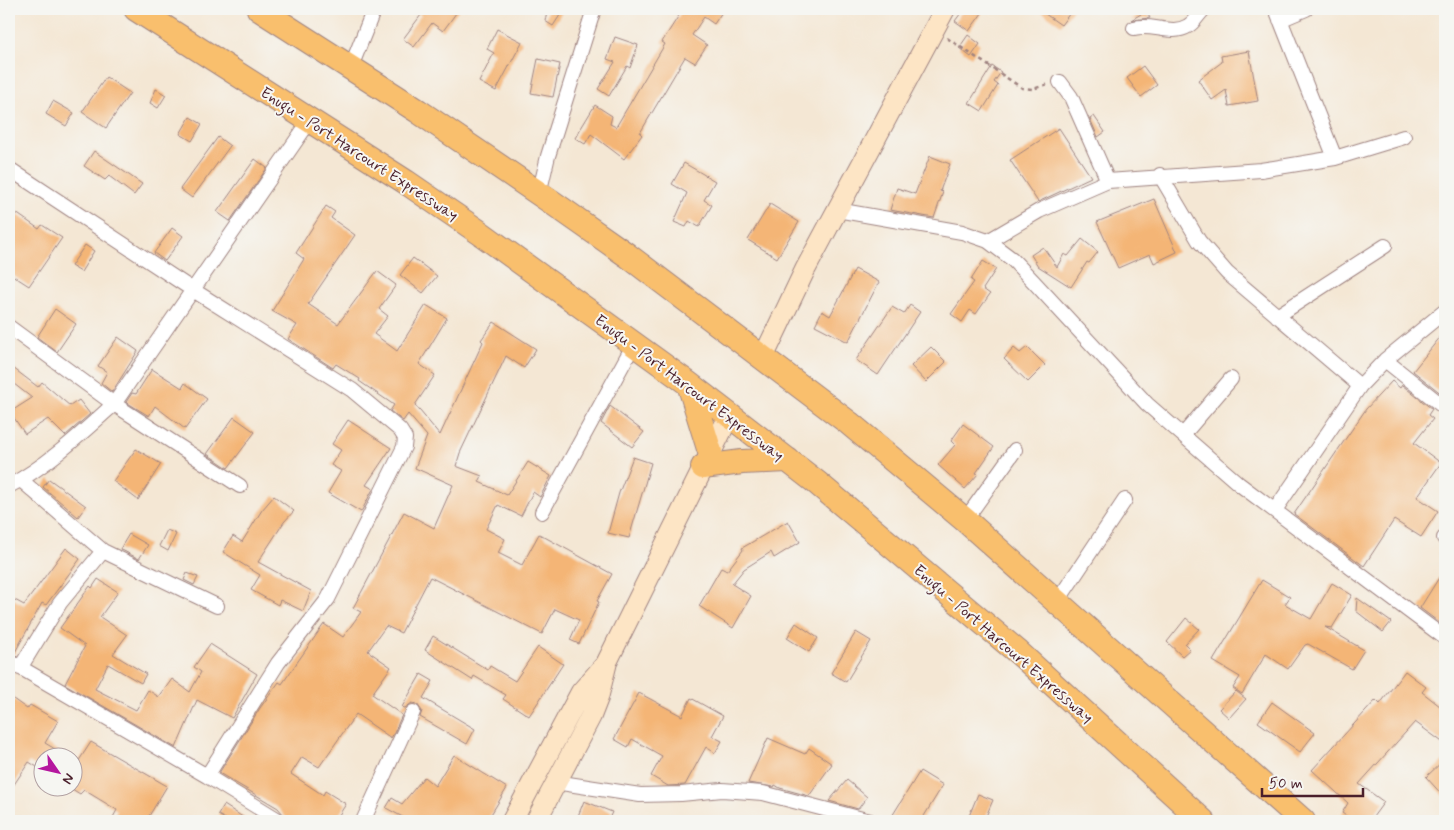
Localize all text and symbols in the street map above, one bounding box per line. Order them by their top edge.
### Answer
street label: Enugu - Port Harcourt Expressway [256,82,462,227]
street label: Enugu - Port Harcourt Expressway [590,310,788,467]
street label: Enugu - Port Harcourt Expressway [908,560,1097,729]
north arrow [32,748,82,798]
scale bar [1262,765,1363,797]
text: N [58,770,78,788]
text: 50 m [1269,774,1303,794]

